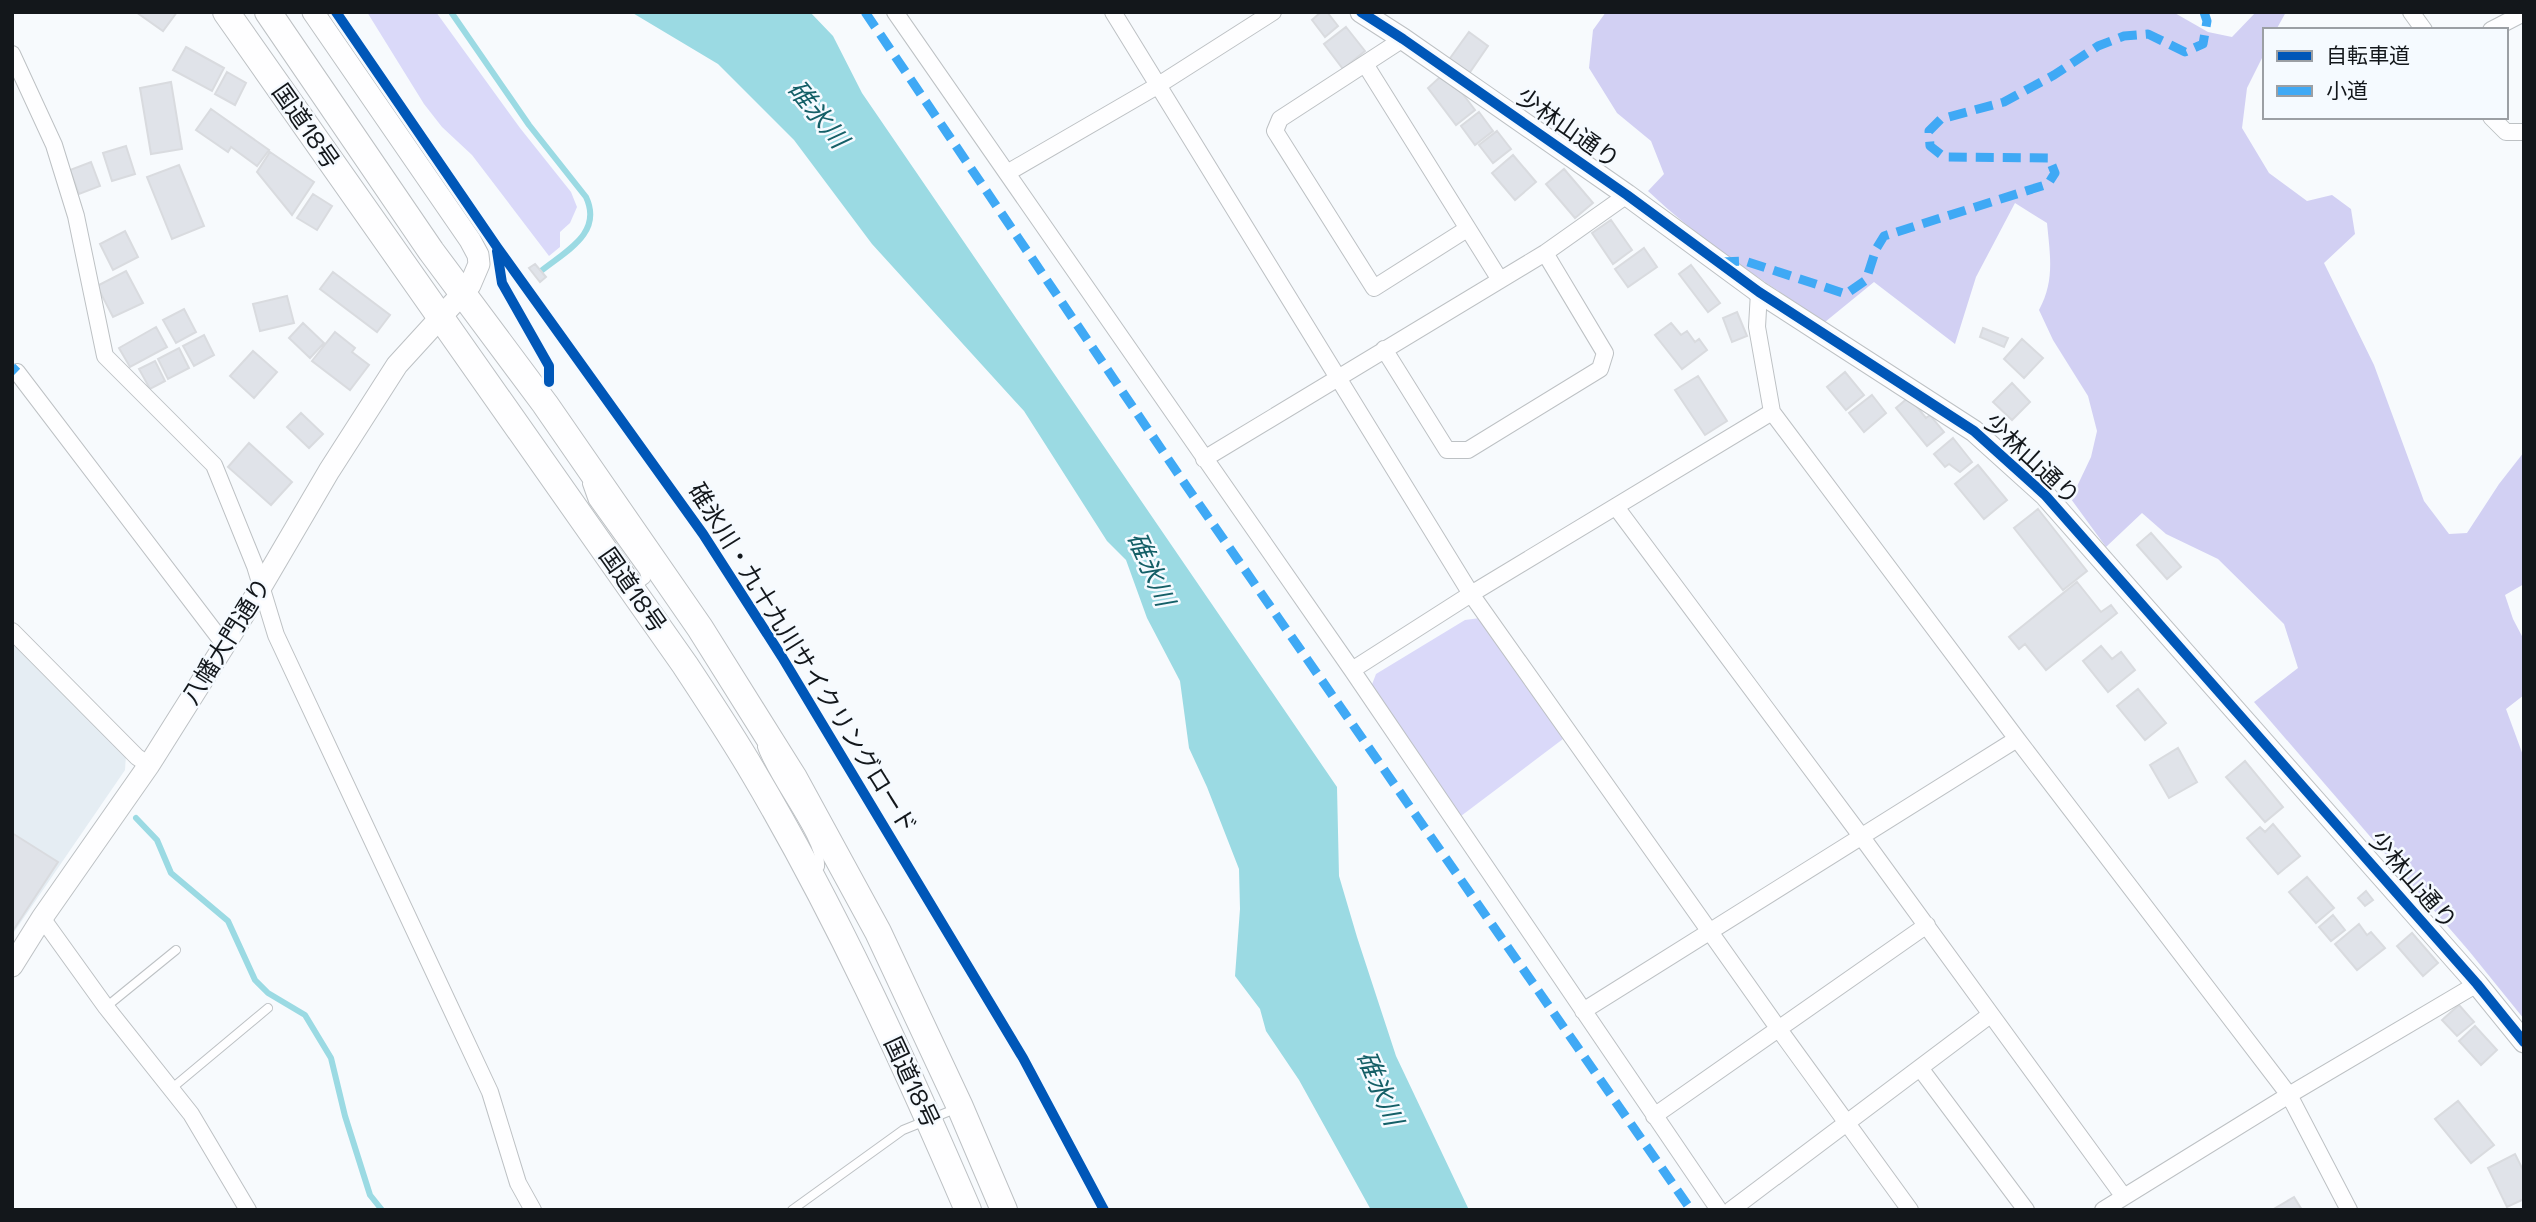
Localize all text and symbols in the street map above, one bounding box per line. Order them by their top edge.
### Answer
legend [2263,28,2508,119]
text: 自転車道 [2326,42,2410,69]
water label: 碓氷川 [780,73,858,157]
street label: 国道18号 [265,77,347,175]
text: 小道 [2326,77,2368,104]
street label: 少林山通り [1510,81,1626,175]
street label: 少林山通り [1978,407,2086,511]
street label: 碓氷川・九十九川サイクリングロード [682,477,924,839]
water label: 碓氷川 [1120,526,1184,614]
street label: 国道18号 [592,541,674,639]
street label: 八幡大門通り [175,572,277,710]
street label: 少林山通り [2362,825,2464,935]
street label: 国道18号 [877,1032,947,1132]
water label: 碓氷川 [1349,1045,1412,1133]

